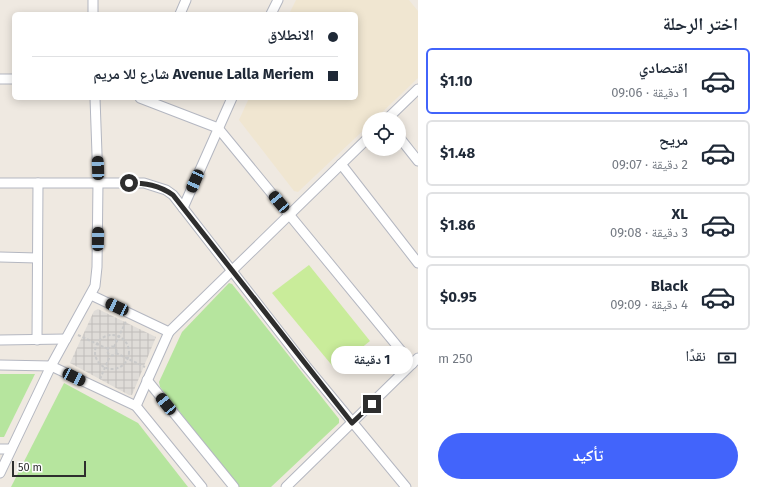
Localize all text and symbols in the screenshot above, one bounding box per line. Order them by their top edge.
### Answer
text: اختر الرحلة [663,13,738,35]
text: الانطلاق [268,26,314,44]
text: اقتصادي [639,59,688,77]
icon: car [700,63,736,99]
text: Avenue Lalla Meriem شارع للا مريم [93,65,314,83]
text: $1.10 [440,72,473,90]
text: 1 دقيقة · 09:06 [611,85,688,100]
map controls [362,112,406,156]
button: locate [362,112,406,156]
text: مريح [659,131,688,149]
icon: car [700,135,736,171]
text: $1.48 [440,144,475,162]
car [92,156,104,180]
text: 2 دقيقة · 09:07 [612,157,688,172]
car [185,168,205,194]
route start [120,174,138,192]
car [267,189,291,215]
text: XL [672,205,688,223]
icon: car [700,207,736,243]
text: $1.86 [440,216,475,234]
text: 3 دقيقة · 09:08 [610,225,688,240]
car [92,227,104,251]
text: Black [651,277,688,295]
icon: car [700,279,736,315]
text: $0.95 [440,288,477,306]
car [104,296,130,318]
text: 4 دقيقة · 09:09 [610,297,688,312]
callout: 1 دقيقة [331,346,413,374]
text: نقدًا [685,347,706,365]
icon: cash [716,347,738,369]
text: 250 m [438,351,473,366]
text: 1 دقيقة [354,352,390,367]
car [61,366,87,388]
car [154,391,178,417]
route end [363,395,381,413]
button: تأكيد [438,433,738,479]
scale bar [12,459,86,478]
text: 50 m [18,461,42,474]

